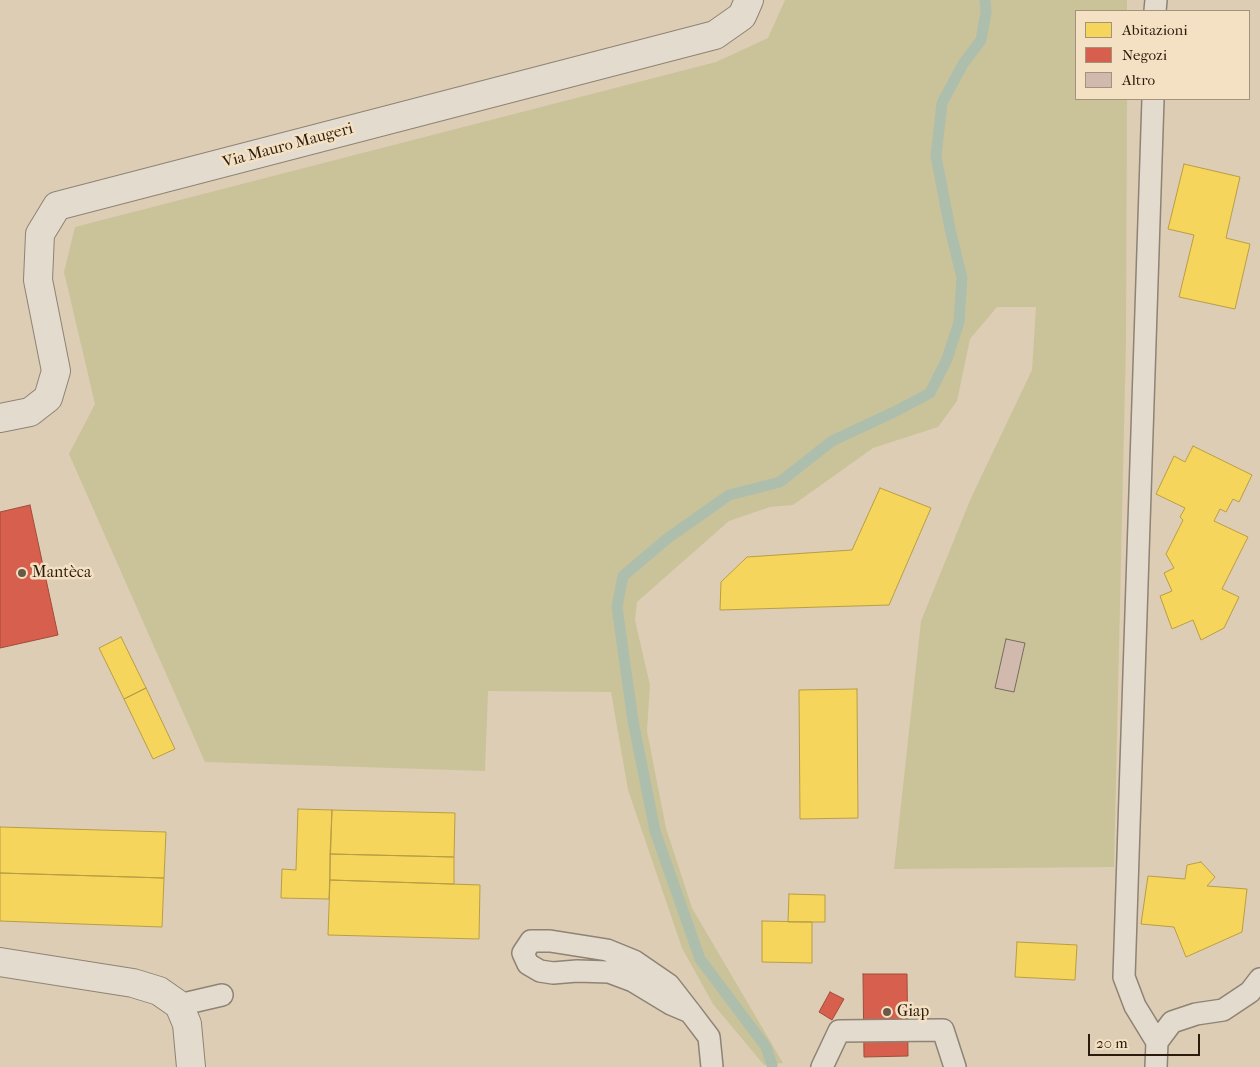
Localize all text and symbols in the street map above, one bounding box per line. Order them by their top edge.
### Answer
legend [1075,10,1250,100]
text: Abitazioni [1122,21,1188,39]
text: Negozi [1122,46,1167,64]
text: Altro [1122,71,1155,89]
street label: Via Mauro Maugeri [221,119,355,173]
place label: Mantèca [32,563,91,583]
marker: Mantèca [16,567,28,579]
place label: Giap [897,1002,929,1022]
marker: Giap [881,1006,893,1018]
scale bar [1090,1024,1202,1056]
text: 20 m [1096,1034,1128,1052]

